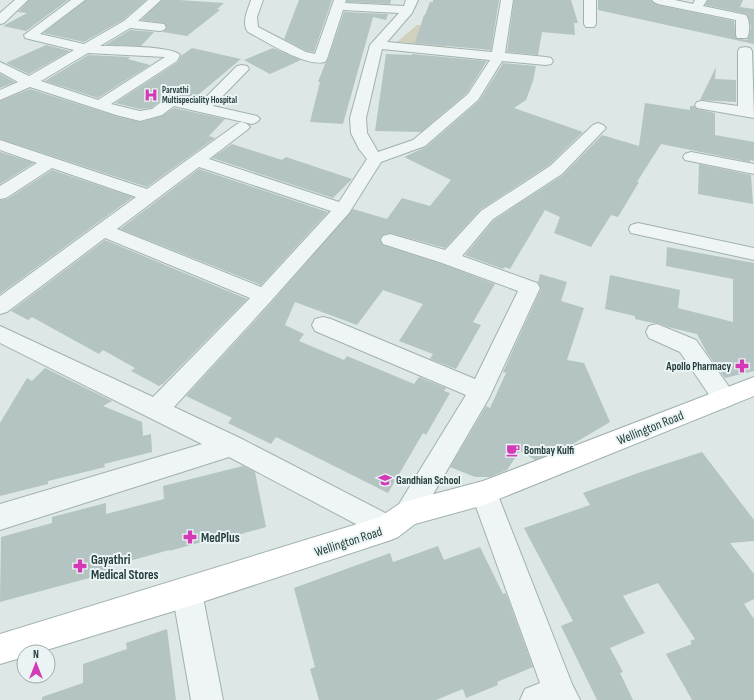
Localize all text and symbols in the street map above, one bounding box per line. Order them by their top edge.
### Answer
place label: Parvathi Multispeciality Hospital [162,85,237,106]
hospital icon: Parvathi Multispeciality Hospital [143,87,159,103]
pharmacy icon: Apollo Pharmacy [734,358,750,374]
place label: Apollo Pharmacy [665,360,731,373]
street label: Wellington Road [615,407,686,449]
cafe icon: Bombay Kulfi [505,442,521,458]
place label: Bombay Kulfi [524,444,574,457]
school or university icon: Gandhian School [377,472,393,488]
place label: Gandhian School [396,474,460,487]
street label: Wellington Road [312,523,384,560]
pharmacy icon: MedPlus [182,529,198,545]
place label: MedPlus [201,530,240,546]
place label: Gayathri Medical Stores [91,552,159,583]
pharmacy icon: Gayathri Medical Stores [72,558,88,574]
north arrow [16,644,56,684]
text: N [33,648,39,661]

